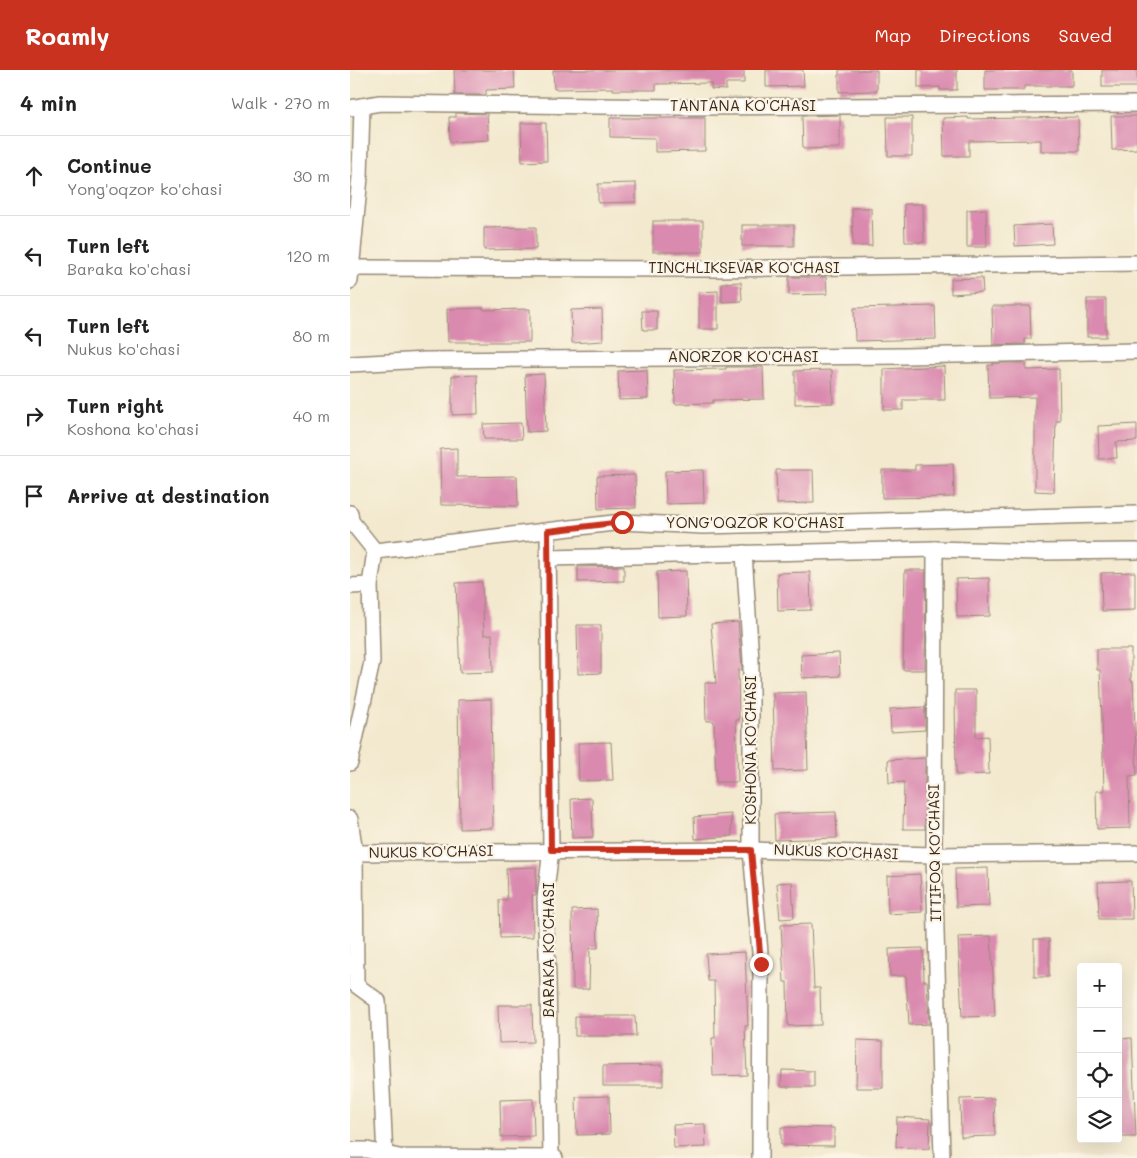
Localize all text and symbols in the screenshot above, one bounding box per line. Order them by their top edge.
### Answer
text: Roamly [25,20,109,51]
text: Map [874,23,911,47]
text: Directions [939,23,1031,47]
text: Saved [1059,23,1112,47]
text: 4 min [20,89,77,116]
text: Walk · 270 m [231,92,330,113]
street label: TANTANA KO'CHASI [670,95,816,115]
text: Continue [67,153,152,178]
icon: ahead [20,162,48,190]
text: 30 m [293,165,330,186]
text: Yong'oqzor ko'chasi [67,178,223,199]
text: Turn left [67,233,150,258]
icon: left [20,242,48,270]
text: 120 m [286,245,330,266]
street label: TINCHLIKSEVAR KO'CHASI [648,257,840,277]
text: Baraka ko'chasi [67,258,191,279]
text: Turn left [67,313,150,338]
icon: left [20,322,48,350]
text: 80 m [293,325,330,346]
text: Nukus ko'chasi [67,338,180,359]
street label: ANORZOR KO'CHASI [668,346,819,366]
text: Turn right [67,393,164,418]
icon: right [20,402,48,430]
text: 40 m [293,405,330,426]
text: Koshona ko'chasi [67,418,199,439]
icon: arrive [20,482,48,510]
text: Arrive at destination [67,483,270,508]
route start [611,511,634,534]
street label: YONG'OQZOR KO'CHASI [666,512,845,532]
street label: KOSHONA KO'CHASI [740,675,760,825]
street label: ITTIFOQ KO'CHASI [923,784,945,922]
street label: NUKUS KO'CHASI [773,839,899,863]
street label: NUKUS KO'CHASI [369,840,494,862]
street label: BARAKA KO'CHASI [538,882,558,1018]
route end [750,953,773,976]
map controls [1077,963,1122,1143]
button: + [1077,963,1122,1008]
button: − [1077,1008,1122,1053]
button: locate [1077,1053,1122,1098]
button: layers [1077,1098,1122,1143]

